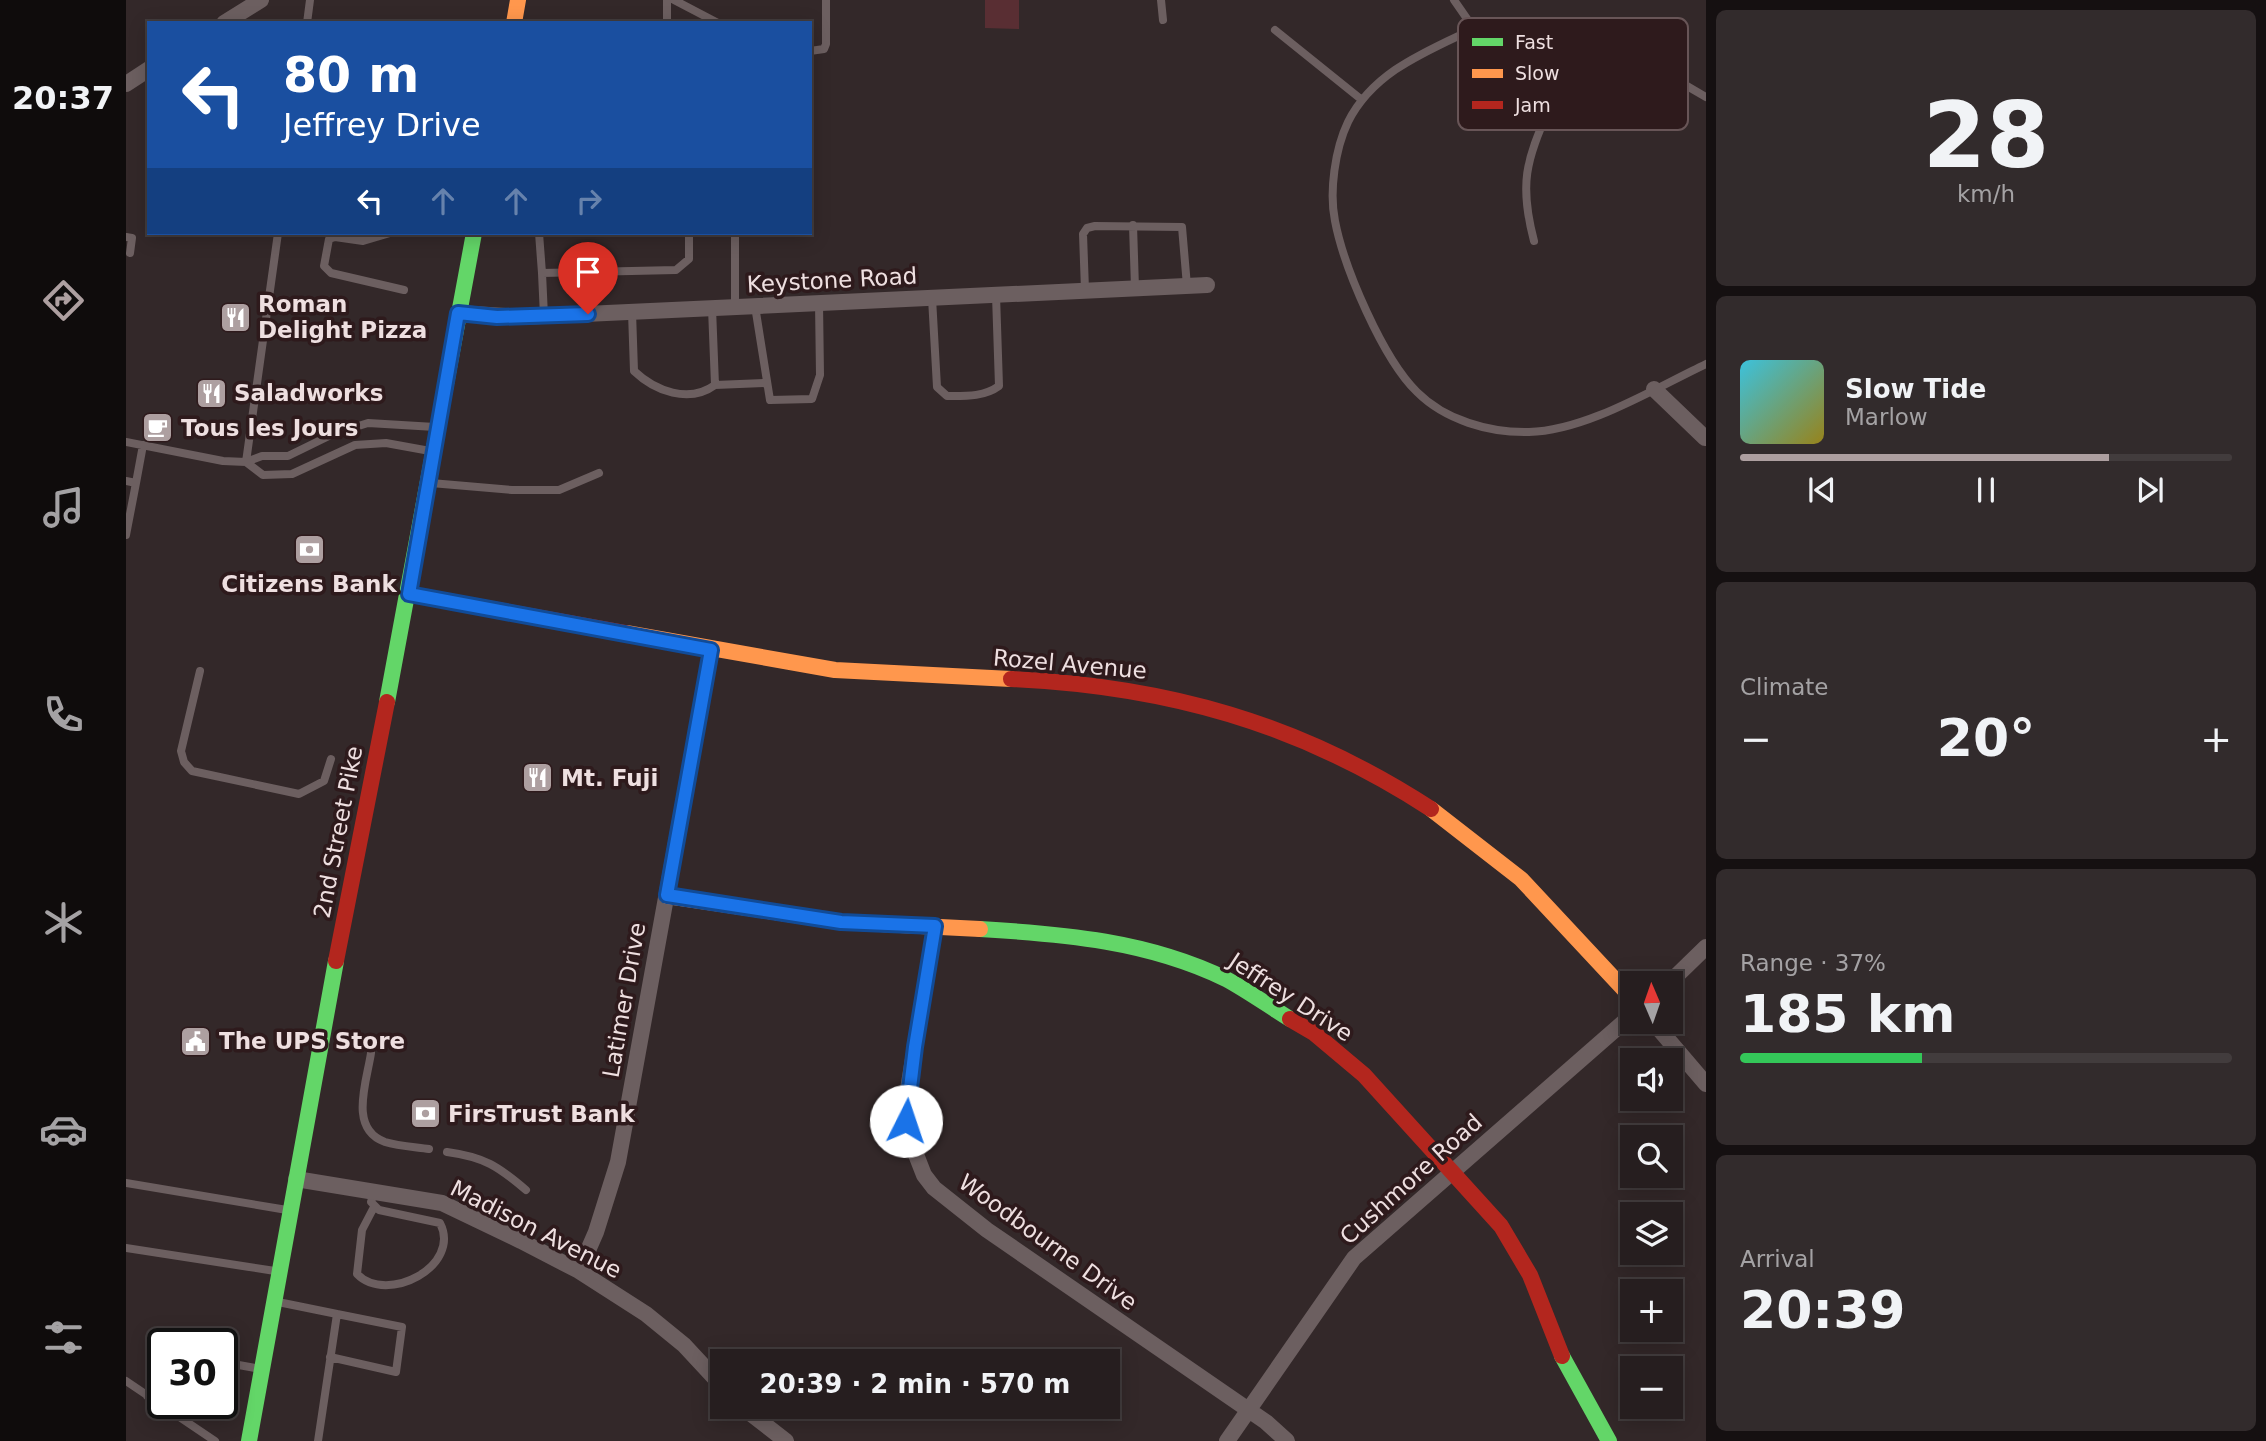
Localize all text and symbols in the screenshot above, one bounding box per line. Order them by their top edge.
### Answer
legend [1458,18,1688,130]
text: Fast [1515,31,1553,53]
text: 80 m [283,47,419,104]
icon: left [168,49,259,140]
text: Slow [1515,62,1560,84]
text: 20:37 [12,79,114,117]
text: 28 [1923,83,2049,188]
text: Jam [1514,94,1551,116]
text: Jeffrey Drive [283,106,481,144]
text: km/h [1957,181,2015,207]
icon: left [351,182,389,220]
icon: ahead [424,182,462,220]
icon: ahead [497,182,535,220]
icon: right [570,182,608,220]
pin [558,242,618,314]
icon: arrive [569,253,607,291]
street label: Keystone Road [746,263,918,297]
icon: directions [39,276,88,325]
place label: Roman Delight Pizza [258,291,427,343]
restaurant icon: Roman Delight Pizza [218,300,252,334]
text: Slow Tide [1845,374,1986,404]
restaurant icon: Saladworks [194,376,228,410]
place label: Saladworks [234,380,383,406]
text: Marlow [1845,404,1928,430]
cafe icon: Tous les Jours [141,411,175,445]
place label: Tous les Jours [181,415,358,441]
icon: previous [1803,471,1841,509]
icon: pause [1967,471,2005,509]
icon: next [2131,471,2169,509]
icon: music [39,483,88,532]
bank icon: Citizens Bank [292,533,326,567]
place label: Citizens Bank [221,571,397,597]
street label: Rozel Avenue [992,644,1148,684]
text: Climate [1740,674,1829,700]
icon: phone [39,690,88,739]
text: 20° [1937,708,2035,768]
text: − [1740,717,1772,761]
text: + [2200,717,2232,761]
street label: 2nd Street Pike [309,744,367,920]
restaurant icon: Mt. Fuji [521,761,555,795]
place label: Mt. Fuji [561,765,658,791]
icon: climate [39,898,88,947]
street label: Latimer Drive [598,920,650,1080]
street label: Jeffrey Drive [1223,946,1358,1047]
text: Range · 37% [1740,950,1886,976]
north arrow [1620,971,1684,1034]
map controls [1620,971,1683,1419]
text: 185 km [1740,984,1955,1044]
public building icon: The UPS Store [179,1024,213,1058]
place label: The UPS Store [219,1028,405,1054]
button: sound [1620,1048,1683,1111]
position arrow [869,1084,943,1158]
bank icon: FirsTrust Bank [408,1097,442,1131]
place label: FirsTrust Bank [448,1101,636,1127]
icon: car [39,1105,88,1154]
street label: Cushmore Road [1335,1109,1487,1249]
button: search [1620,1125,1683,1188]
street label: Woodbourne Drive [954,1169,1142,1315]
street label: Madison Avenue [446,1175,626,1283]
button: layers [1620,1202,1683,1265]
text: Arrival [1740,1246,1815,1272]
button: + [1620,1279,1683,1342]
text: 20:39 [1740,1280,1906,1340]
icon: filters [39,1313,88,1362]
speed limit sign: 30 [147,1328,238,1419]
button: − [1620,1356,1683,1419]
text: 20:39 · 2 min · 570 m [760,1369,1070,1399]

